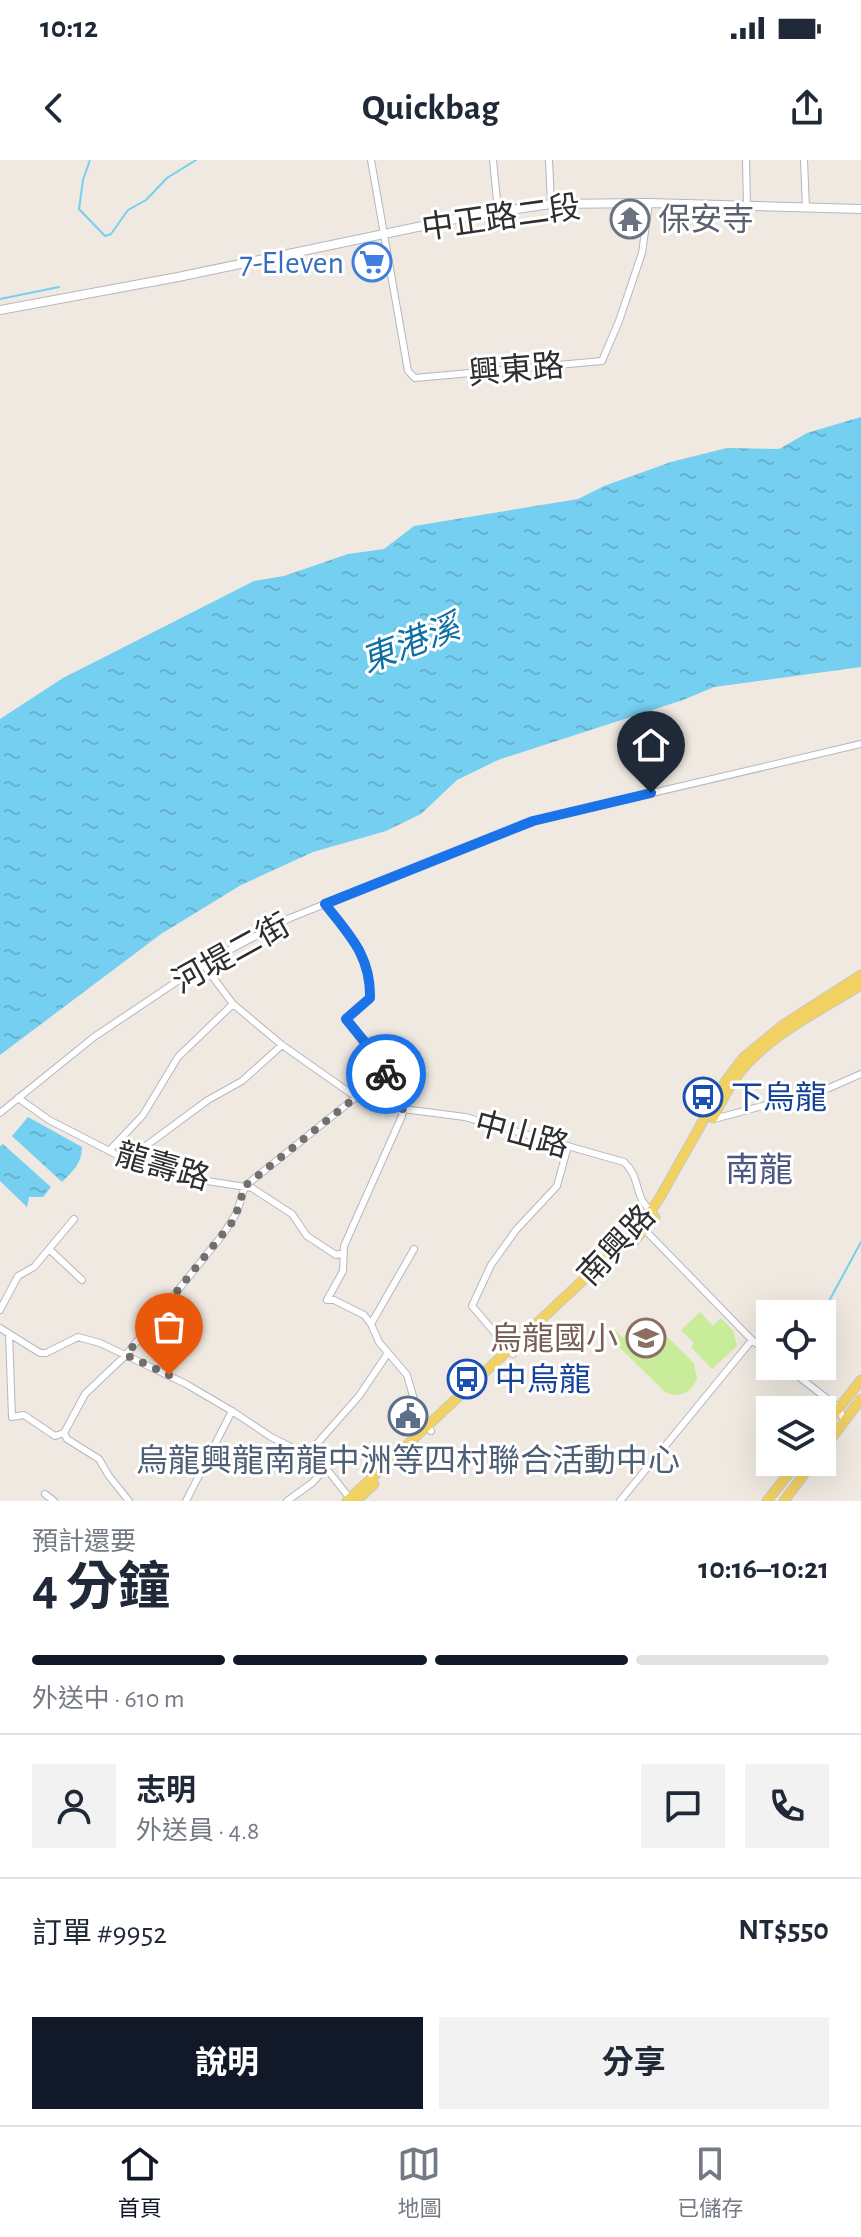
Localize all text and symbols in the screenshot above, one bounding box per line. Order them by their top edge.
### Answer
text: 10:12 [40,13,98,43]
icon: back [32,86,76,130]
icon: share [785,86,829,130]
text: Quickbag [362,90,499,126]
street label: 中正路二段 [419,189,583,245]
temple icon: 保安寺 [609,198,651,240]
place label: 保安寺 [658,202,754,236]
supermarket icon: 7-Eleven [351,241,393,283]
place label: 7-Eleven [239,247,344,279]
street label: 興東路 [467,348,565,390]
water label: 東港溪 [356,607,468,679]
pin [617,711,685,793]
icon: home [629,723,673,767]
street label: 河堤二街 [167,908,295,999]
courier [346,1034,426,1114]
icon: bike [364,1052,408,1096]
bus stop icon: 下烏龍 [682,1076,724,1118]
place label: 下烏龍 [731,1080,827,1114]
street label: 中山路 [471,1105,573,1163]
street label: 龍壽路 [112,1136,214,1196]
district label: 南龍 [725,1152,793,1188]
street label: 南興路 [571,1198,661,1292]
pin [135,1293,203,1375]
map controls [756,1300,836,1476]
button: locate [756,1300,836,1380]
icon: bag [147,1305,191,1349]
school or university icon: 烏龍國小 [625,1317,667,1359]
place label: 烏龍國小 [490,1321,618,1355]
bus stop icon: 中烏龍 [446,1358,488,1400]
place label: 中烏龍 [495,1362,591,1396]
public building icon: 烏龍興龍南龍中洲等四村聯合活動中心 [387,1395,429,1437]
button: layers [756,1396,836,1476]
place label: 烏龍興龍南龍中洲等四村聯合活動中心 [136,1443,680,1477]
text: 預計還要 [32,1529,136,1555]
text: 10:16–10:21 [698,1554,829,1584]
text: 4 分鐘 [32,1562,170,1614]
text: 外送中 · 610 m [32,1686,185,1712]
button: person [32,1764,116,1848]
button: chat [641,1764,725,1848]
button: phone [745,1764,829,1848]
text: 志明 [136,1776,196,1806]
text: 外送員 · 4.8 [136,1818,259,1844]
text: NT$550 [738,1915,829,1945]
text: 訂單 #9952 [32,1919,167,1949]
button: 說明 [32,2017,423,2109]
button: 分享 [439,2017,829,2109]
tab: 首頁 [118,2142,162,2222]
tab: 地圖 [397,2142,441,2222]
tab: 已儲存 [677,2142,743,2222]

